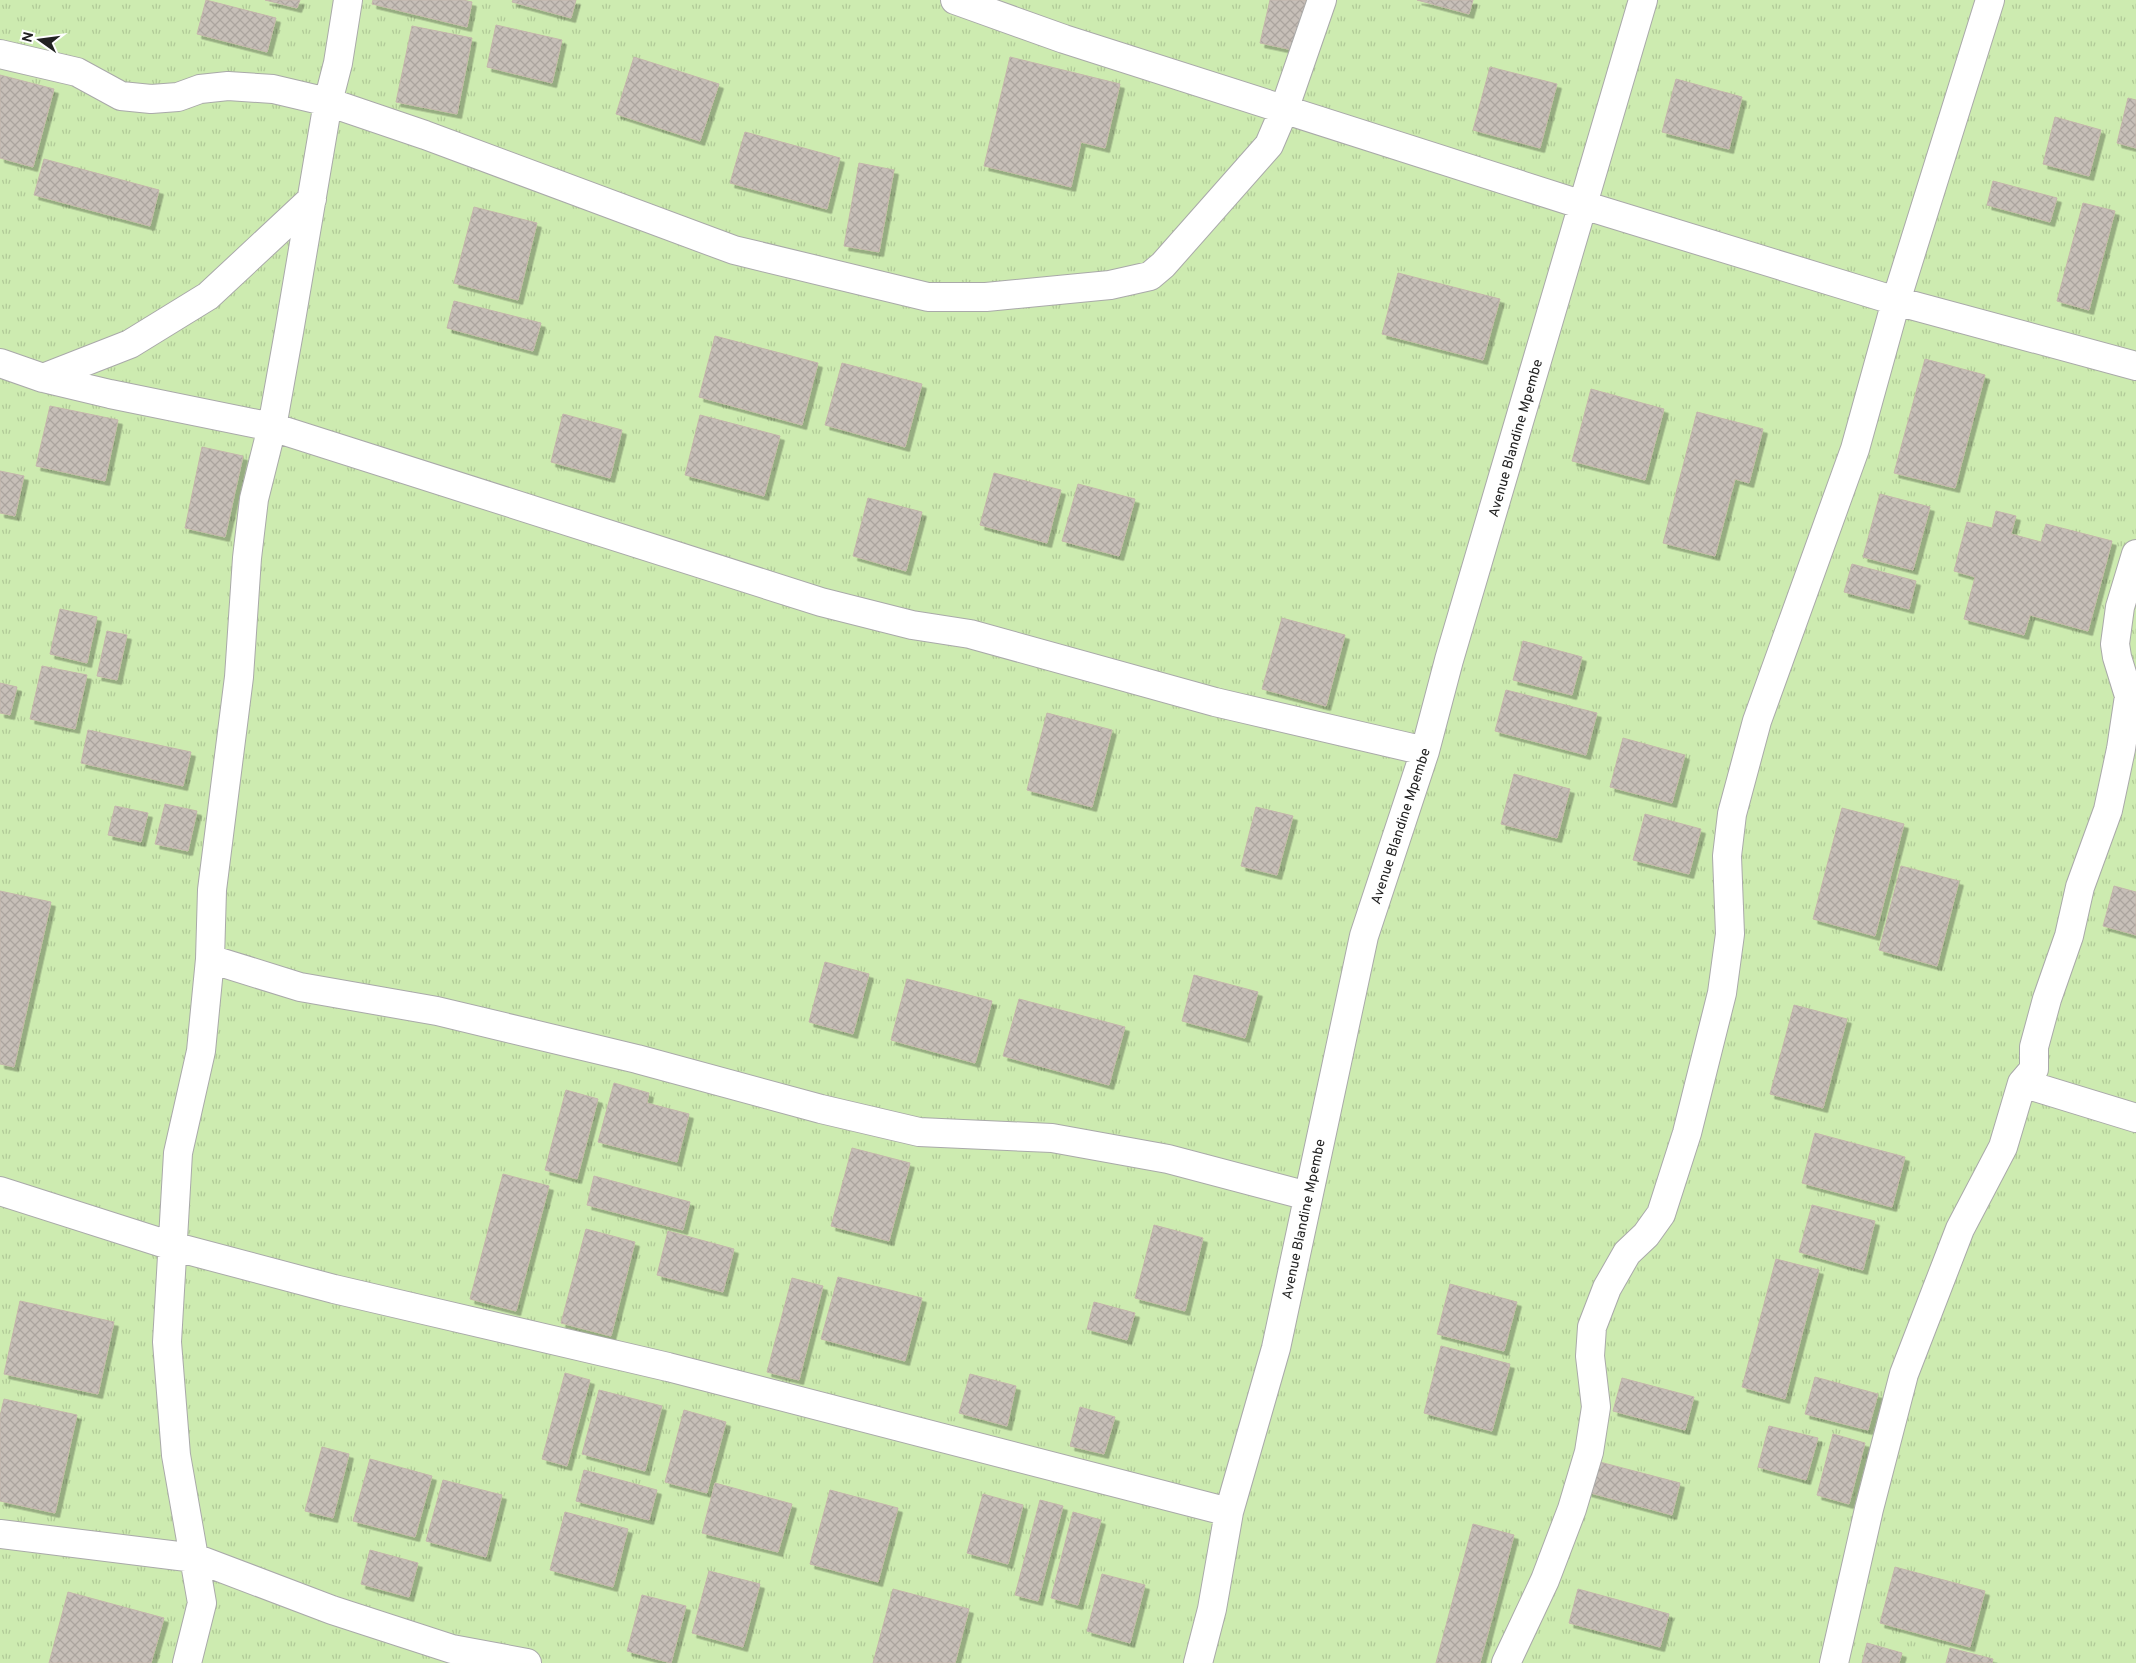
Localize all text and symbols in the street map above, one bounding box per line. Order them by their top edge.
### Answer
north arrow [15,15,65,65]
text: N [19,30,38,44]
street label: Avenue Blandine Mpembe [1486,358,1547,519]
street label: Avenue Blandine Mpembe [1368,746,1435,907]
street label: Avenue Blandine Mpembe [1279,1138,1330,1301]

